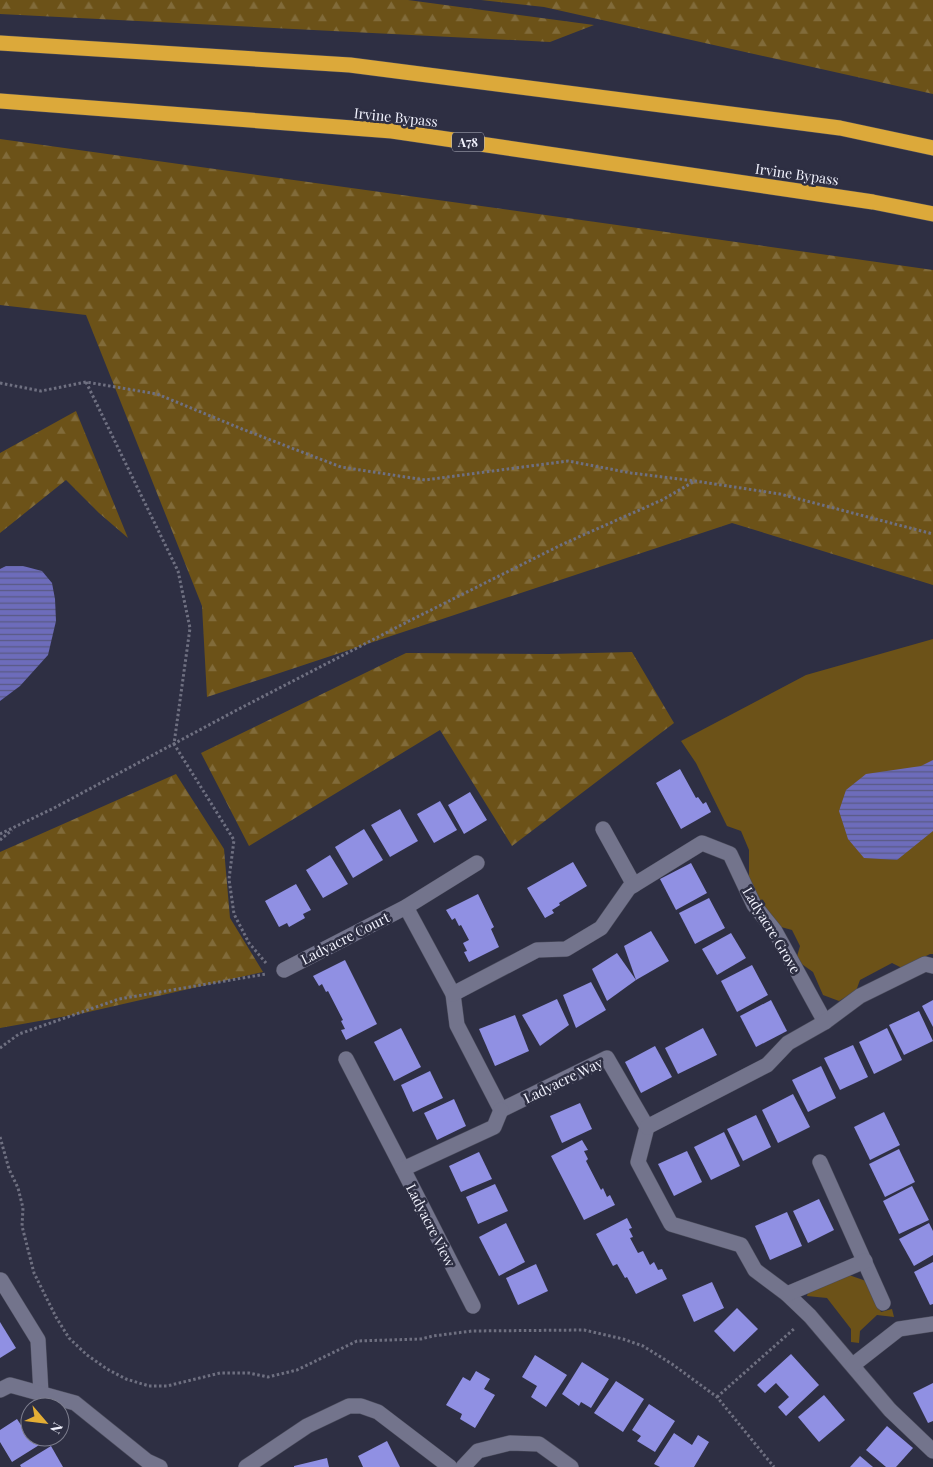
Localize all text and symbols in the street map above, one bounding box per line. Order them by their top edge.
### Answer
street label: Irvine Bypass [353,103,439,131]
road number: A78 [452,132,484,152]
street label: Irvine Bypass [754,159,840,189]
street label: Ladyacre Grove [739,883,805,977]
street label: Ladyacre Court [297,907,394,969]
street label: Ladyacre Way [520,1053,606,1107]
street label: Ladyacre View [402,1180,460,1270]
north arrow [20,1397,70,1447]
text: N [46,1419,68,1437]

